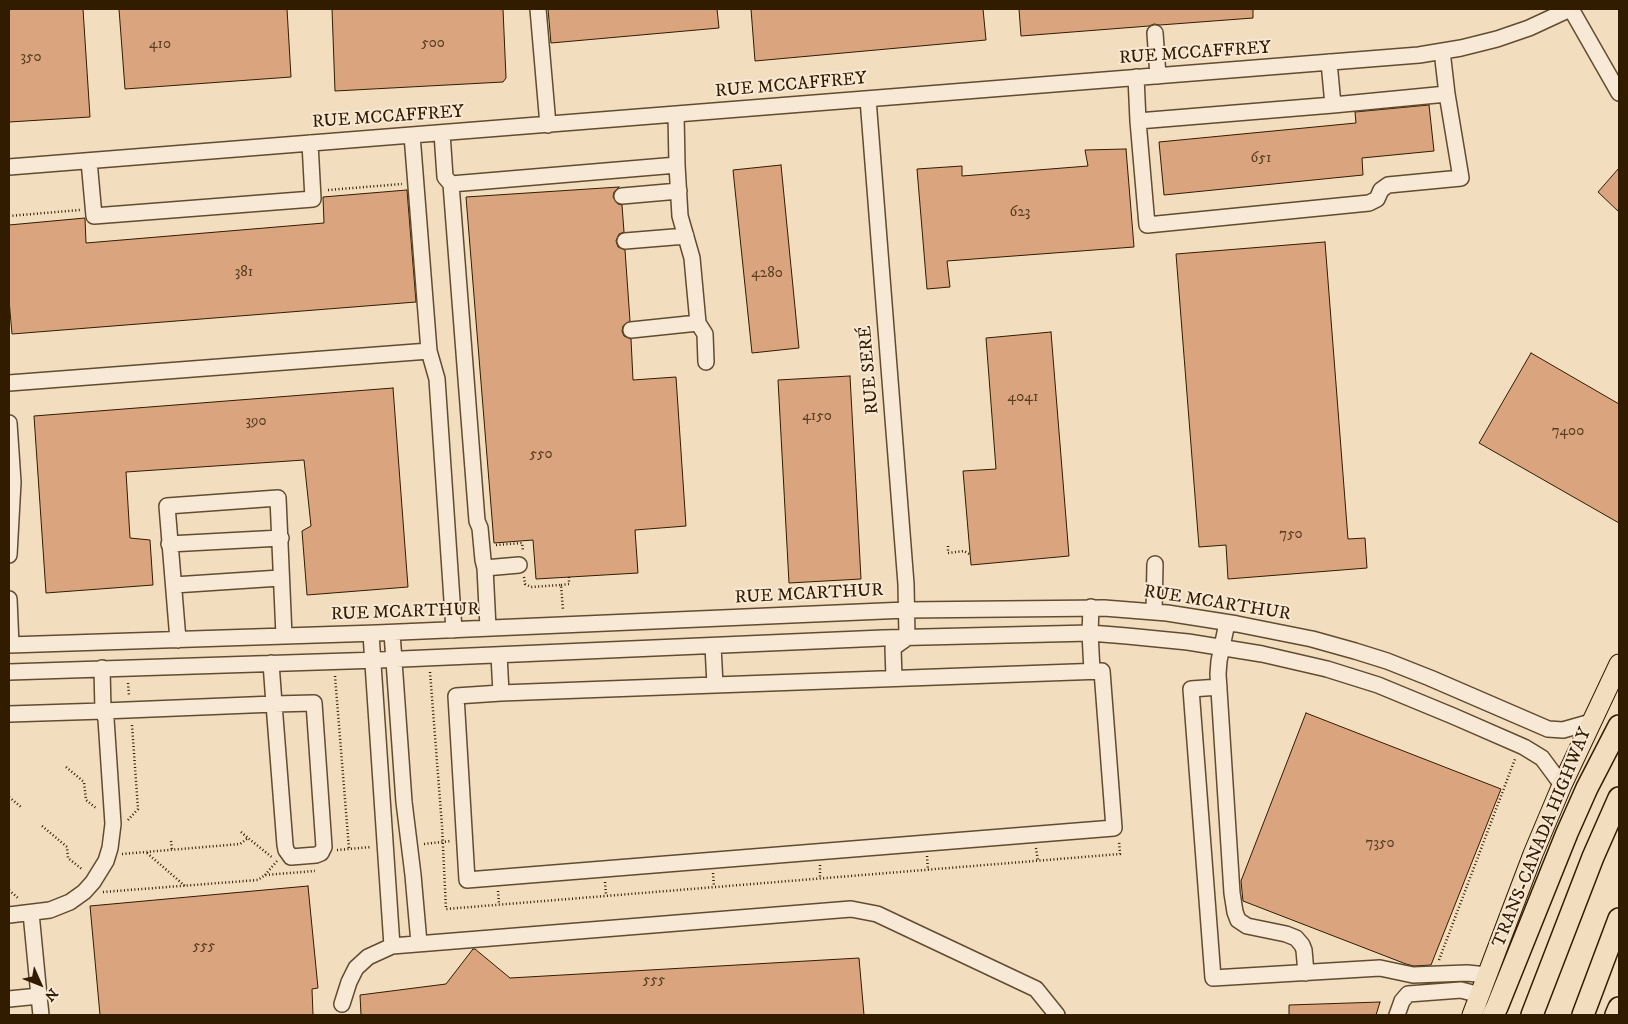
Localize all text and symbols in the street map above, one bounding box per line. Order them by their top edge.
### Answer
house number: 500 [421,35,445,53]
house number: 410 [149,36,171,54]
street label: RUE MCCAFFREY [1118,38,1272,70]
house number: 350 [20,49,42,67]
street label: RUE MCCAFFREY [714,69,868,103]
street label: RUE MCCAFFREY [311,102,465,134]
house number: 651 [1251,150,1271,168]
house number: 623 [1010,204,1030,222]
house number: 381 [235,264,253,282]
house number: 4280 [751,265,783,283]
street label: RUE SERÉ [855,325,885,415]
house number: 4041 [1008,389,1038,407]
house number: 4150 [802,408,832,426]
house number: 390 [245,413,267,431]
house number: 7400 [1552,423,1584,441]
house number: 550 [530,446,552,464]
house number: 750 [1279,526,1303,544]
street label: RUE MCARTHUR [734,580,884,610]
street label: RUE MCARTHUR [1142,582,1292,626]
street label: RUE MCARTHUR [330,600,480,626]
street label: TRANS-CANADA HIGHWAY [1489,725,1597,951]
house number: 7350 [1365,835,1395,853]
house number: 555 [193,938,215,956]
north arrow [15,959,65,1009]
house number: 555 [643,972,665,990]
text: N [40,984,61,1005]

